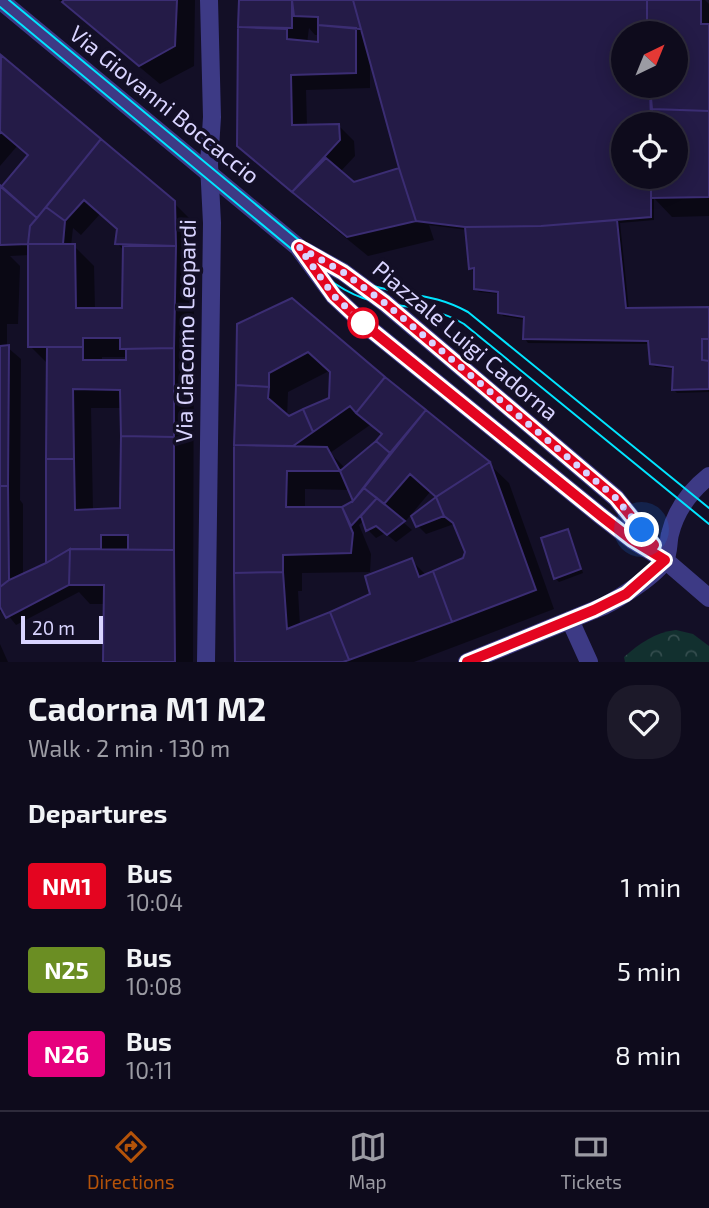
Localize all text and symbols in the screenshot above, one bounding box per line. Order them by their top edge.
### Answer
street label: Via Giovanni Boccaccio [64,19,266,189]
north arrow [611,21,688,98]
map controls [611,21,688,189]
button: locate [611,112,688,189]
street label: Via Giacomo Leopardi [169,219,201,443]
street label: Piazzale Luigi Cadorna [367,254,565,426]
unlabelled marker [348,308,378,338]
your location [624,512,659,547]
scale bar [21,613,103,645]
text: 20 m [32,616,75,639]
button: heart [607,685,681,759]
text: Cadorna M1 M2 [28,688,266,728]
text: Walk · 2 min · 130 m [28,734,230,762]
text: Departures [28,797,167,828]
text: Bus [127,857,173,888]
text: NM1 [42,871,92,900]
text: 1 min [621,871,681,902]
text: 10:04 [127,888,183,916]
text: Bus [126,941,172,972]
text: N25 [44,955,89,984]
text: 5 min [617,955,681,986]
text: 10:08 [126,972,182,1000]
text: Bus [126,1025,172,1056]
text: N26 [44,1039,89,1068]
text: 8 min [615,1039,681,1070]
text: 10:11 [126,1056,173,1084]
tab: Directions [87,1128,175,1193]
tab: Map [348,1128,387,1193]
tab: Tickets [560,1128,622,1193]

